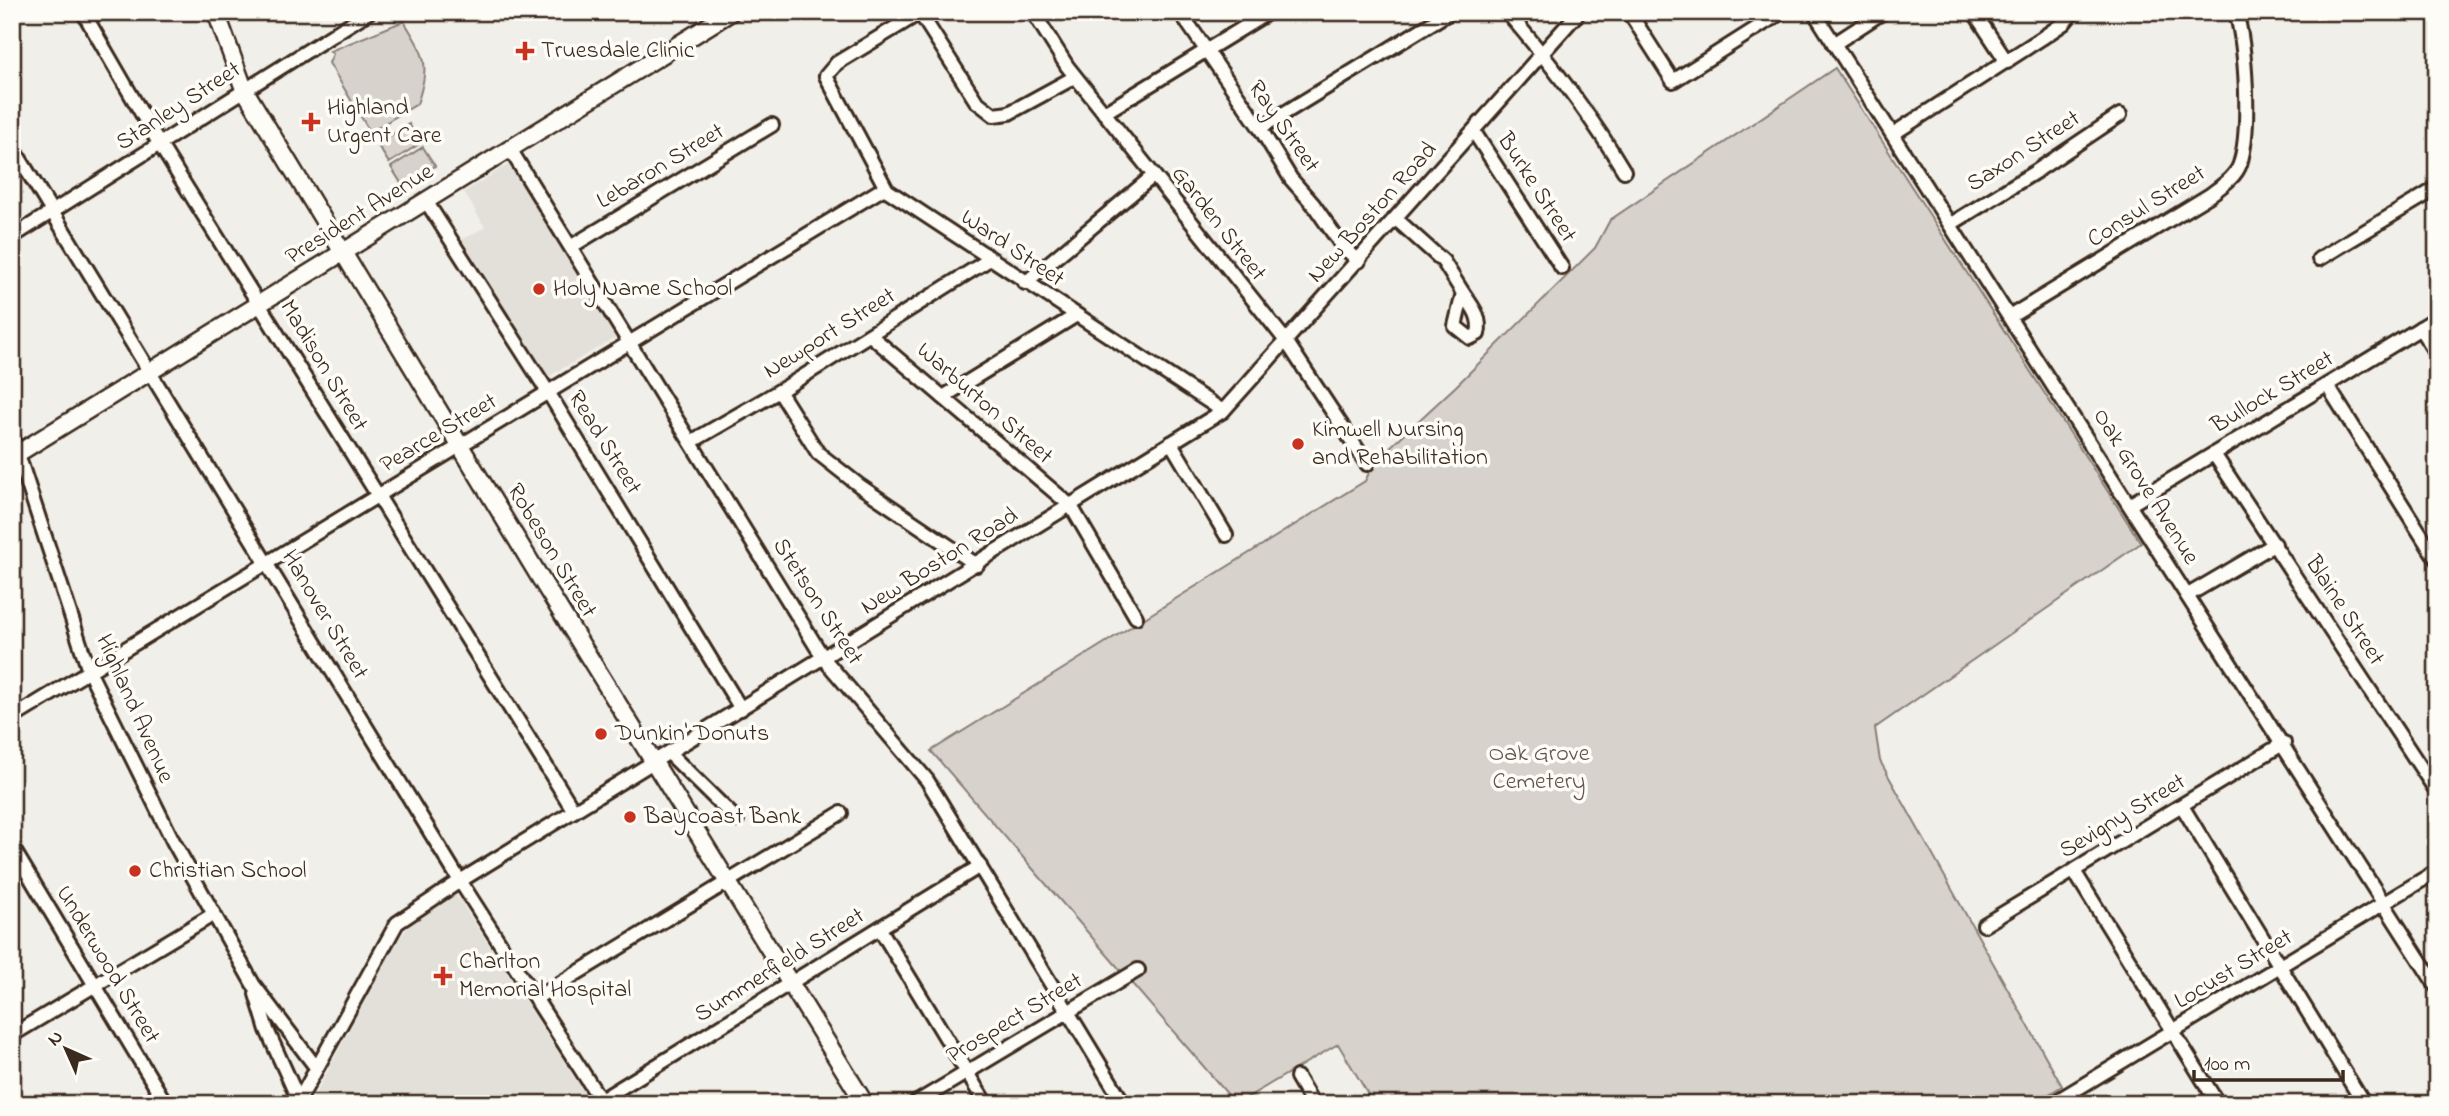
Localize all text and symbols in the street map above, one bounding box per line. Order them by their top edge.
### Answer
place label: Truesdale Clinic [541,34,695,69]
marker: Truesdale Clinic [515,41,535,61]
street label: Stanley Street [110,53,249,161]
street label: Ray Street [1237,74,1328,181]
place label: Highland Urgent Care [327,91,442,154]
street label: Saxon Street [1960,102,2088,202]
marker: Highland Urgent Care [301,112,321,132]
street label: Lebaron Street [590,115,732,219]
street label: Burke Street [1487,125,1585,250]
street label: New Boston Road [1300,134,1447,292]
street label: President Avenue [279,155,441,275]
street label: Consul Street [2081,157,2213,257]
street label: Garden Street [1162,159,1274,289]
street label: Ward Street [953,201,1071,297]
place label: Holy Name School [553,272,732,308]
street label: Newport Street [757,279,903,389]
marker: Holy Name School [531,281,547,297]
street label: Madison Street [270,293,376,439]
street label: Warburton Street [908,334,1060,474]
street label: Bullock Street [2204,342,2341,444]
street label: Read Street [558,384,650,502]
street label: Pearce Street [374,385,504,483]
street label: Oak Grove Avenue [2083,402,2207,572]
place label: Kimwell Nursing and Rehabilitation [1312,413,1488,476]
marker: Kimwell Nursing and Rehabilitation [1290,436,1306,452]
street label: Robeson Street [497,477,605,625]
street label: New Boston Road [854,499,1026,625]
street label: Stetson Street [763,532,871,672]
street label: Hanover Street [271,543,377,687]
street label: Blaine Street [2295,548,2393,673]
street label: Highland Avenue [86,629,183,789]
place label: Dunkin' Donuts [614,717,769,752]
marker: Dunkin' Donuts [593,726,609,742]
park label: Oak Grove Cemetery [1489,737,1590,801]
street label: Sevigny Street [2053,765,2193,869]
place label: Baycoast Bank [643,800,801,836]
marker: Baycoast Bank [622,809,638,825]
place label: Christian School [149,854,306,889]
marker: Christian School [127,863,143,879]
street label: Underwood Street [46,879,168,1051]
street label: Summerfield Street [688,900,872,1032]
street label: Locust Street [2168,921,2300,1019]
place label: Charlton Memorial Hospital [459,945,631,1008]
street label: Prospect Street [940,964,1090,1074]
marker: Charlton Memorial Hospital [433,966,453,986]
north arrow [32,1014,102,1084]
text: N [42,1025,70,1053]
scale bar [2194,1039,2342,1083]
text: 100 m [2204,1050,2250,1080]

